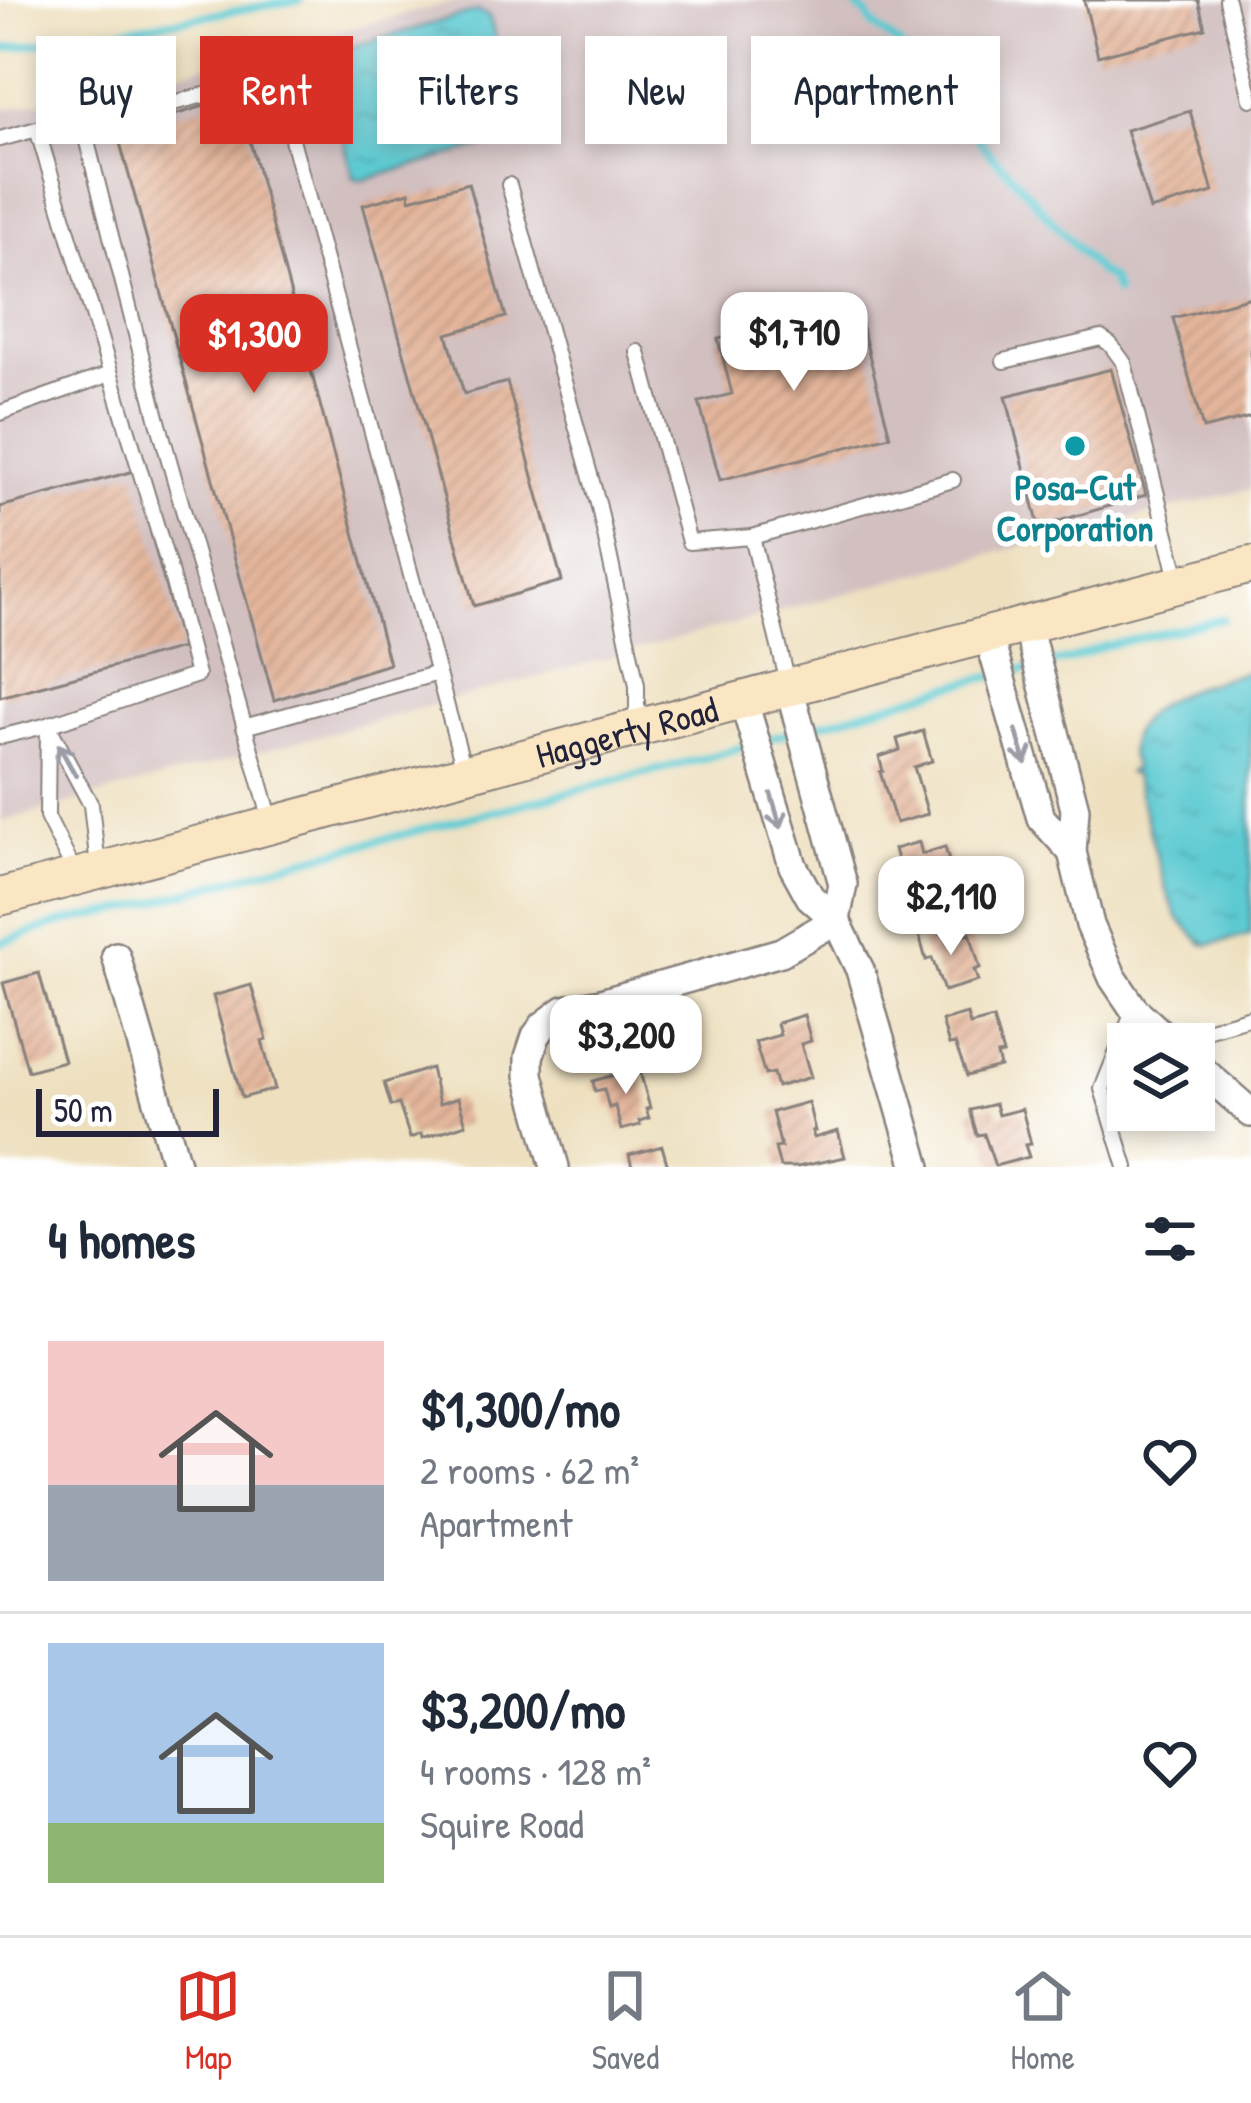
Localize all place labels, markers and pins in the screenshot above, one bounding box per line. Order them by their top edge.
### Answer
pin: $1,710 [696,292,892,394]
pin: $1,300 [156,294,352,396]
marker: Posa-Cut Corporation [1062,433,1088,459]
place label: Posa-Cut Corporation [996,462,1154,553]
pin: $2,110 [853,856,1049,958]
pin: $3,200 [528,995,724,1097]

